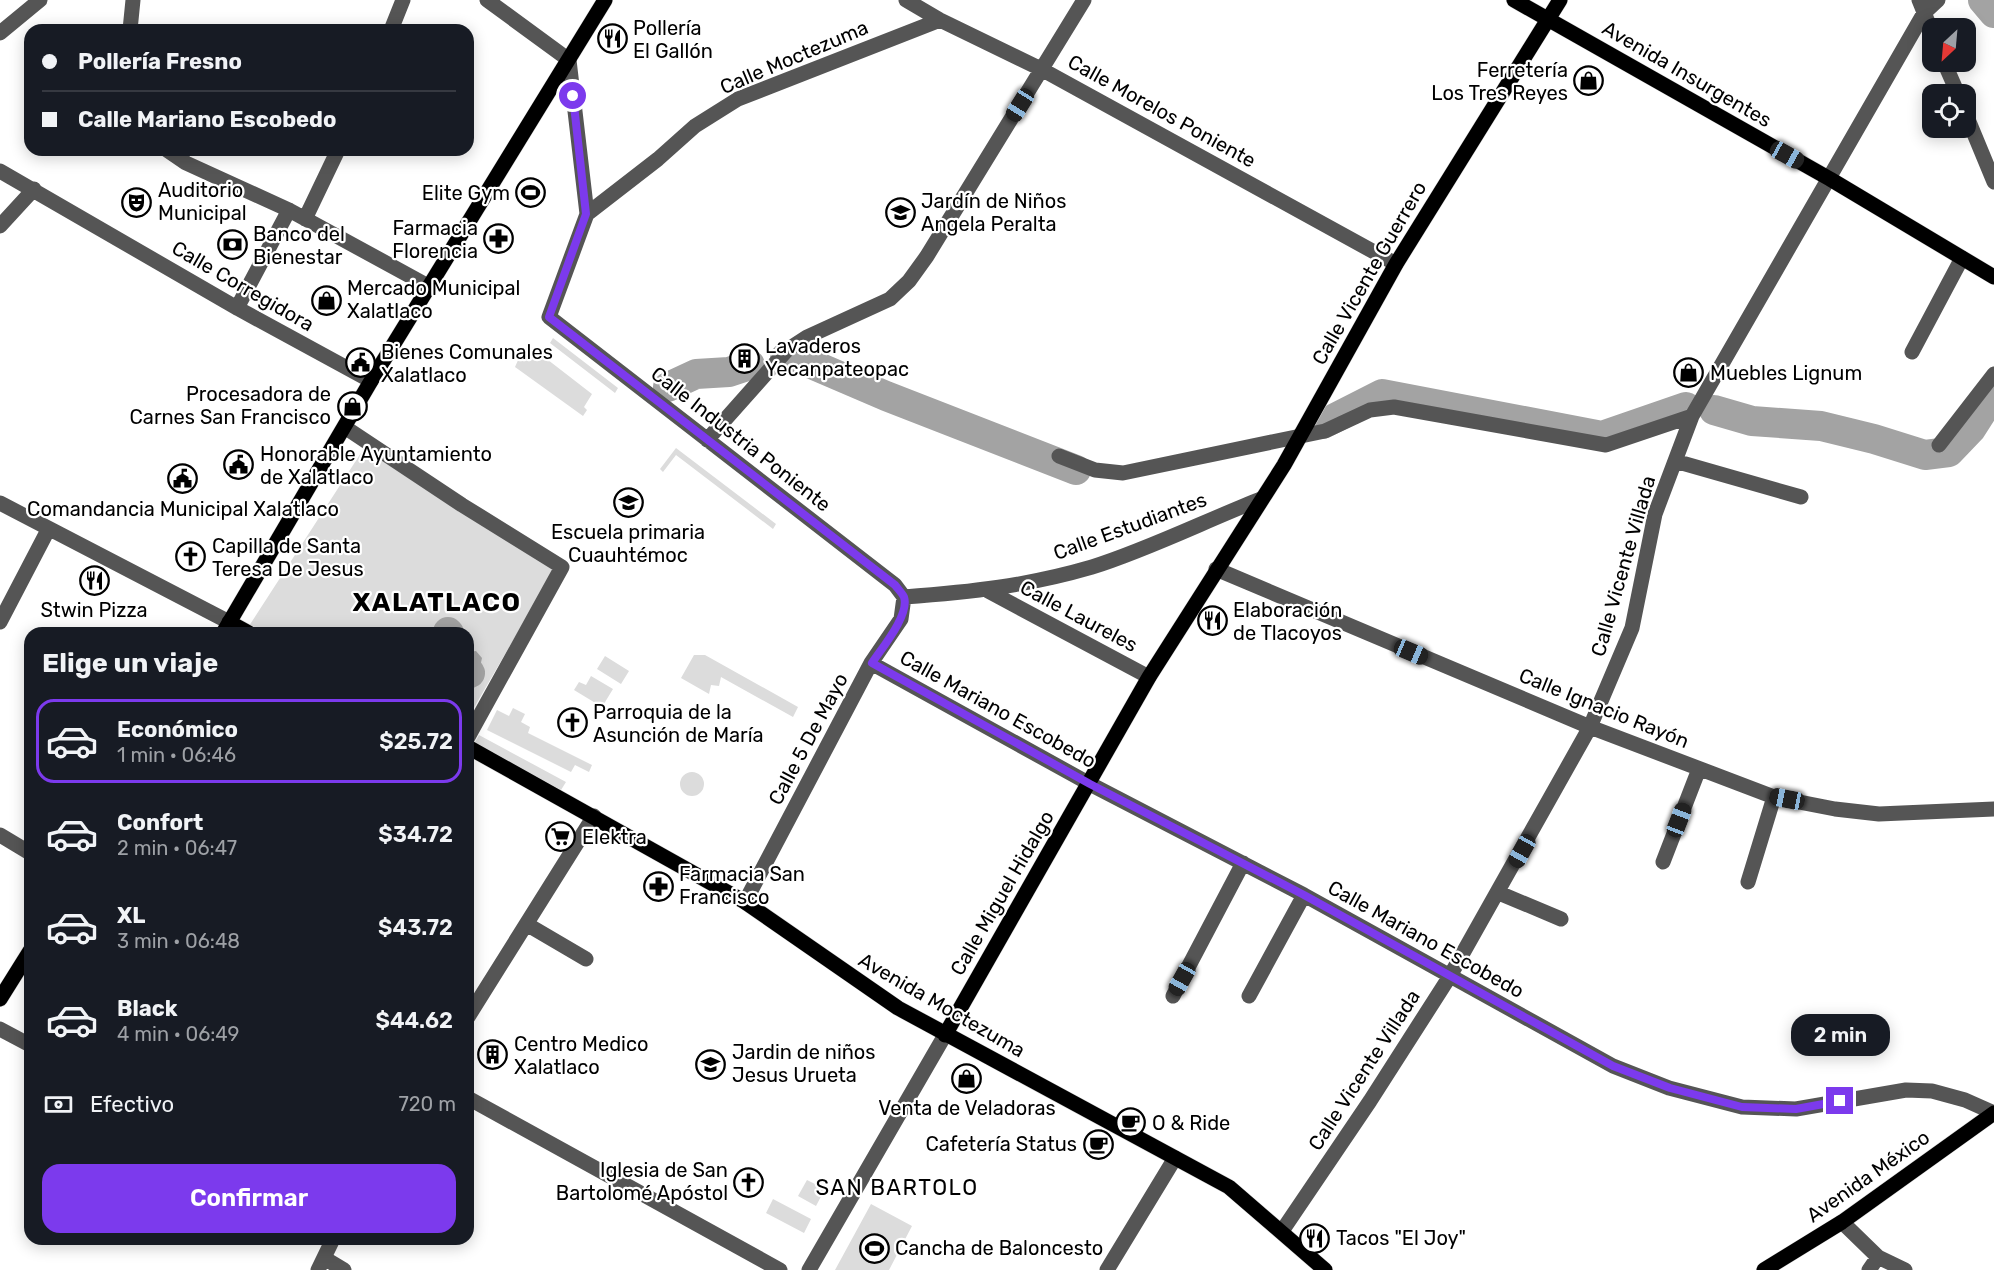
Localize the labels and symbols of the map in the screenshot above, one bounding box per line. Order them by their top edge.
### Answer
street label: Calle Moctezuma [716,15,872,99]
place label: Pollería El Gallón [633,16,713,63]
street label: Avenida Insurgentes [1598,16,1776,132]
north arrow [1922,18,1976,72]
restaurant icon: Pollería El Gallón [596,23,628,55]
street label: Calle Morelos Poniente [1064,49,1260,173]
place label: Ferretería Los Tres Reyes [1431,58,1568,105]
shop icon: Ferretería Los Tres Reyes [1573,65,1605,97]
route start [559,82,586,109]
car [1003,85,1037,125]
car [1767,138,1807,172]
sports icon: Elite Gym [515,177,547,209]
street label: Calle Vicente Guerrero [1307,177,1431,369]
place label: Auditorio Municipal [158,178,247,225]
place label: Elite Gym [422,181,510,205]
theatre icon: Auditorio Municipal [121,186,153,218]
place label: Jardín de Niños Angela Peralta [921,189,1066,236]
school or university icon: Jardín de Niños Angela Peralta [884,196,916,228]
place label: Farmacia Florencia [392,216,478,263]
place label: Banco del Bienestar [253,222,345,269]
pharmacy icon: Farmacia Florencia [483,223,515,255]
bank icon: Banco del Bienestar [216,229,248,261]
street label: Calle Corregidora [168,236,318,336]
place label: Mercado Municipal Xalatlaco [347,276,520,323]
shop icon: Mercado Municipal Xalatlaco [310,284,342,316]
place label: Lavaderos Yecanpateopac [765,334,909,381]
place label: Bienes Comunales Xalatlaco [381,340,553,387]
building icon: Lavaderos Yecanpateopac [728,342,760,374]
public building icon: Bienes Comunales Xalatlaco [344,347,376,379]
shop icon: Muebles Lignum [1673,357,1705,389]
street label: Calle Industria Poniente [646,361,836,517]
place label: Muebles Lignum [1710,361,1862,385]
place label: Procesadora de Carnes San Francisco [130,382,331,429]
shop icon: Procesadora de Carnes San Francisco [336,390,368,422]
place label: Honorable Ayuntamiento de Xalatlaco [260,442,492,489]
public building icon: Honorable Ayuntamiento de Xalatlaco [223,449,255,481]
public building icon: Comandancia Municipal Xalatlaco [167,463,199,495]
street label: Calle Vicente Villada [1586,473,1660,659]
school or university icon: Escuela primaria Cuauhtémoc [612,486,644,518]
street label: Calle Estudiantes [1050,487,1210,565]
place label: Comandancia Municipal Xalatlaco [27,497,339,521]
place label: Escuela primaria Cuauhtémoc [551,520,705,567]
place label: Capilla de Santa Teresa De Jesus [212,534,364,581]
church icon: Capilla de Santa Teresa De Jesus [175,541,207,573]
restaurant icon: Stwin Pizza [78,564,110,596]
street label: Calle Laureles [1016,575,1142,657]
district label: XALATLACO [352,587,522,618]
place label: Stwin Pizza [40,598,148,622]
place label: Elaboración de Tlacoyos [1233,598,1342,645]
restaurant icon: Elaboración de Tlacoyos [1196,605,1228,637]
car [1391,637,1431,667]
street label: Calle Mariano Escobedo [896,645,1100,773]
street label: Calle Ignacio Rayón [1516,663,1692,753]
street label: Calle 5 De Mayo [763,669,853,809]
place label: Parroquia de la Asunción de María [593,700,764,747]
church icon: Parroquia de la Asunción de María [556,707,588,739]
car [1768,787,1806,811]
car [1664,800,1694,840]
street label: Calle Miguel Hidalgo [945,806,1059,980]
supermarket icon: Elektra [545,821,577,853]
place label: Elektra [582,825,647,849]
car [1505,831,1539,871]
place label: Farmacia San Francisco [679,862,805,909]
pharmacy icon: Farmacia San Francisco [642,870,674,902]
street label: Calle Mariano Escobedo [1324,875,1528,1003]
street label: Avenida Moctezuma [855,948,1029,1062]
car [1165,959,1199,999]
street label: Calle Vicente Villada [1303,985,1425,1155]
callout: 2 min [1790,1014,1890,1056]
place label: Centro Medico Xalatlaco [514,1032,648,1079]
building icon: Centro Medico Xalatlaco [477,1039,509,1071]
place label: Jardin de niños Jesus Urueta [732,1040,876,1087]
school or university icon: Jardin de niños Jesus Urueta [695,1048,727,1080]
shop icon: Venta de Veladoras [951,1062,983,1094]
route end [1826,1087,1853,1114]
place label: Venta de Veladoras [878,1096,1056,1120]
cafe icon: O & Ride [1115,1107,1147,1139]
place label: O & Ride [1152,1111,1230,1135]
street label: Avenida México [1802,1125,1934,1227]
cafe icon: Cafetería Status [1082,1128,1114,1160]
place label: Cafetería Status [925,1132,1077,1156]
place label: Iglesia de San Bartolomé Apóstol [556,1158,728,1205]
church icon: Iglesia de San Bartolomé Apóstol [733,1166,765,1198]
district label: SAN BARTOLO [815,1174,979,1201]
restaurant icon: Tacos "El Joy" [1299,1222,1331,1254]
place label: Tacos "El Joy" [1336,1226,1466,1250]
sports icon: Cancha de Baloncesto [858,1232,890,1264]
place label: Cancha de Baloncesto [895,1236,1103,1260]

